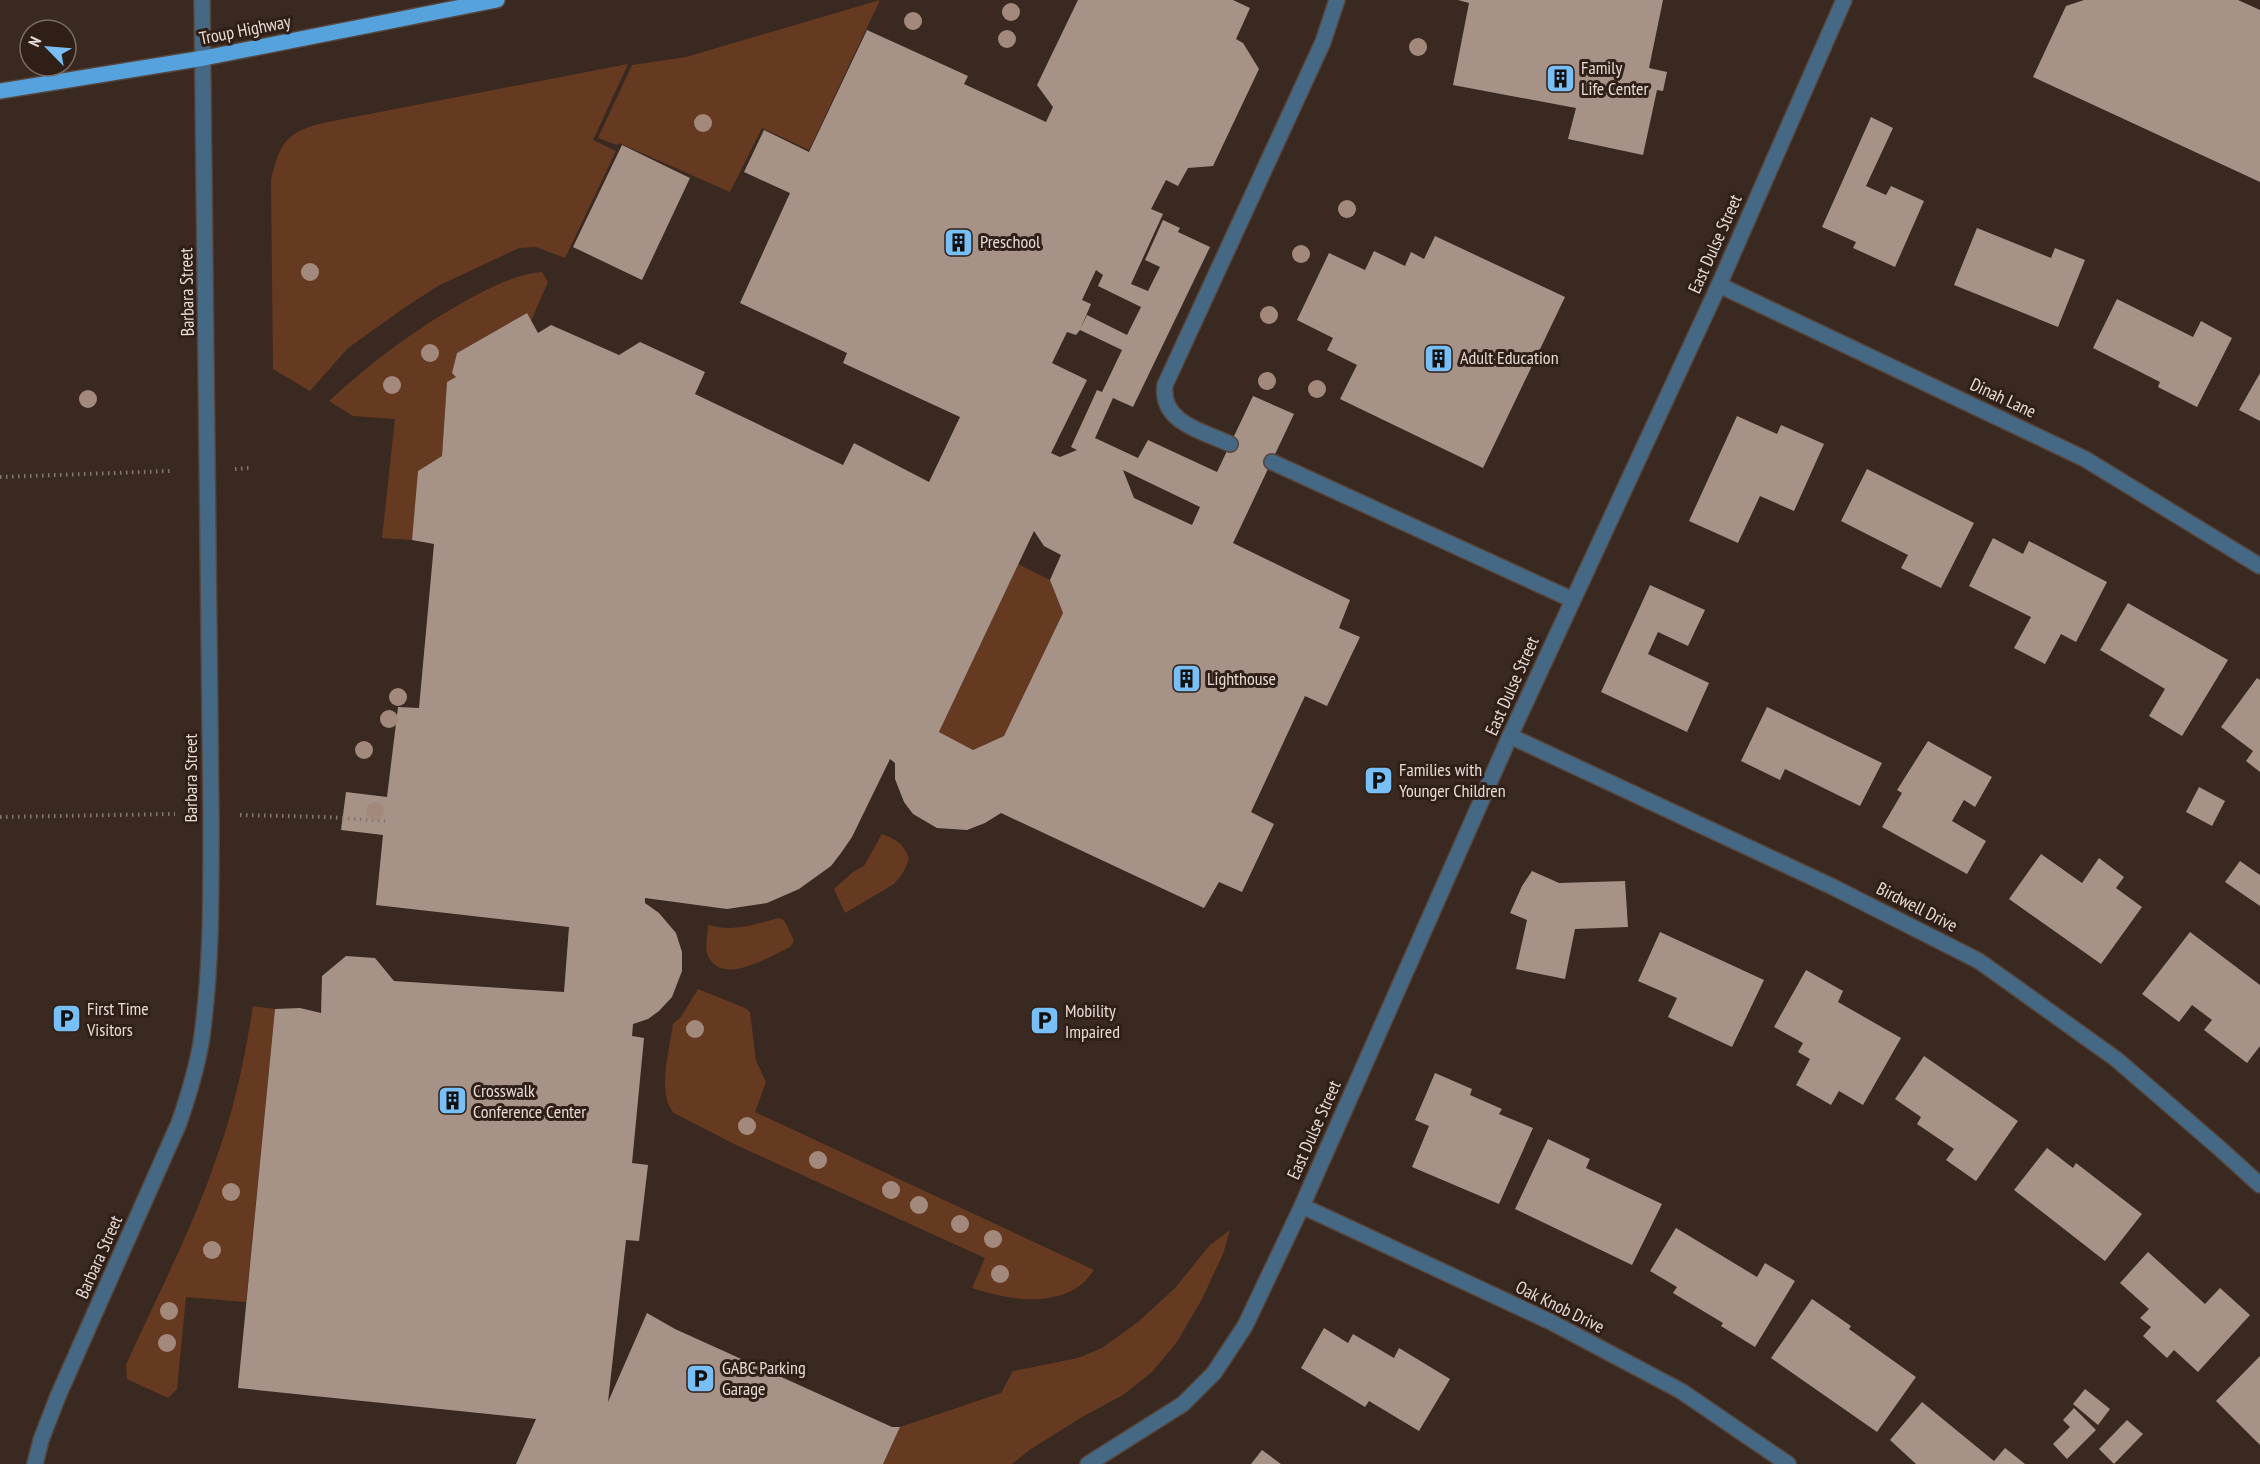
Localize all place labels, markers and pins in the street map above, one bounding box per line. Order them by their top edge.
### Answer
place label: Family Life Center [1581,56,1648,100]
building icon: Family Life Center [1544,62,1576,94]
building icon: Preschool [943,226,975,258]
place label: Preschool [980,230,1041,253]
building icon: Adult Education [1423,342,1455,374]
place label: Adult Education [1460,346,1559,369]
building icon: Lighthouse [1170,663,1202,695]
place label: Lighthouse [1207,667,1276,690]
place label: Families with Younger Children [1399,758,1506,802]
parking icon: Families with Younger Children [1362,764,1394,796]
place label: First Time Visitors [86,997,149,1041]
place label: Mobility Impaired [1065,999,1120,1043]
parking icon: First Time Visitors [50,1003,82,1035]
parking icon: Mobility Impaired [1028,1005,1060,1037]
place label: Crosswalk Conference Center [473,1079,586,1123]
building icon: Crosswalk Conference Center [436,1085,468,1117]
place label: GABC Parking Garage [722,1356,806,1400]
parking icon: GABC Parking Garage [685,1362,717,1394]

